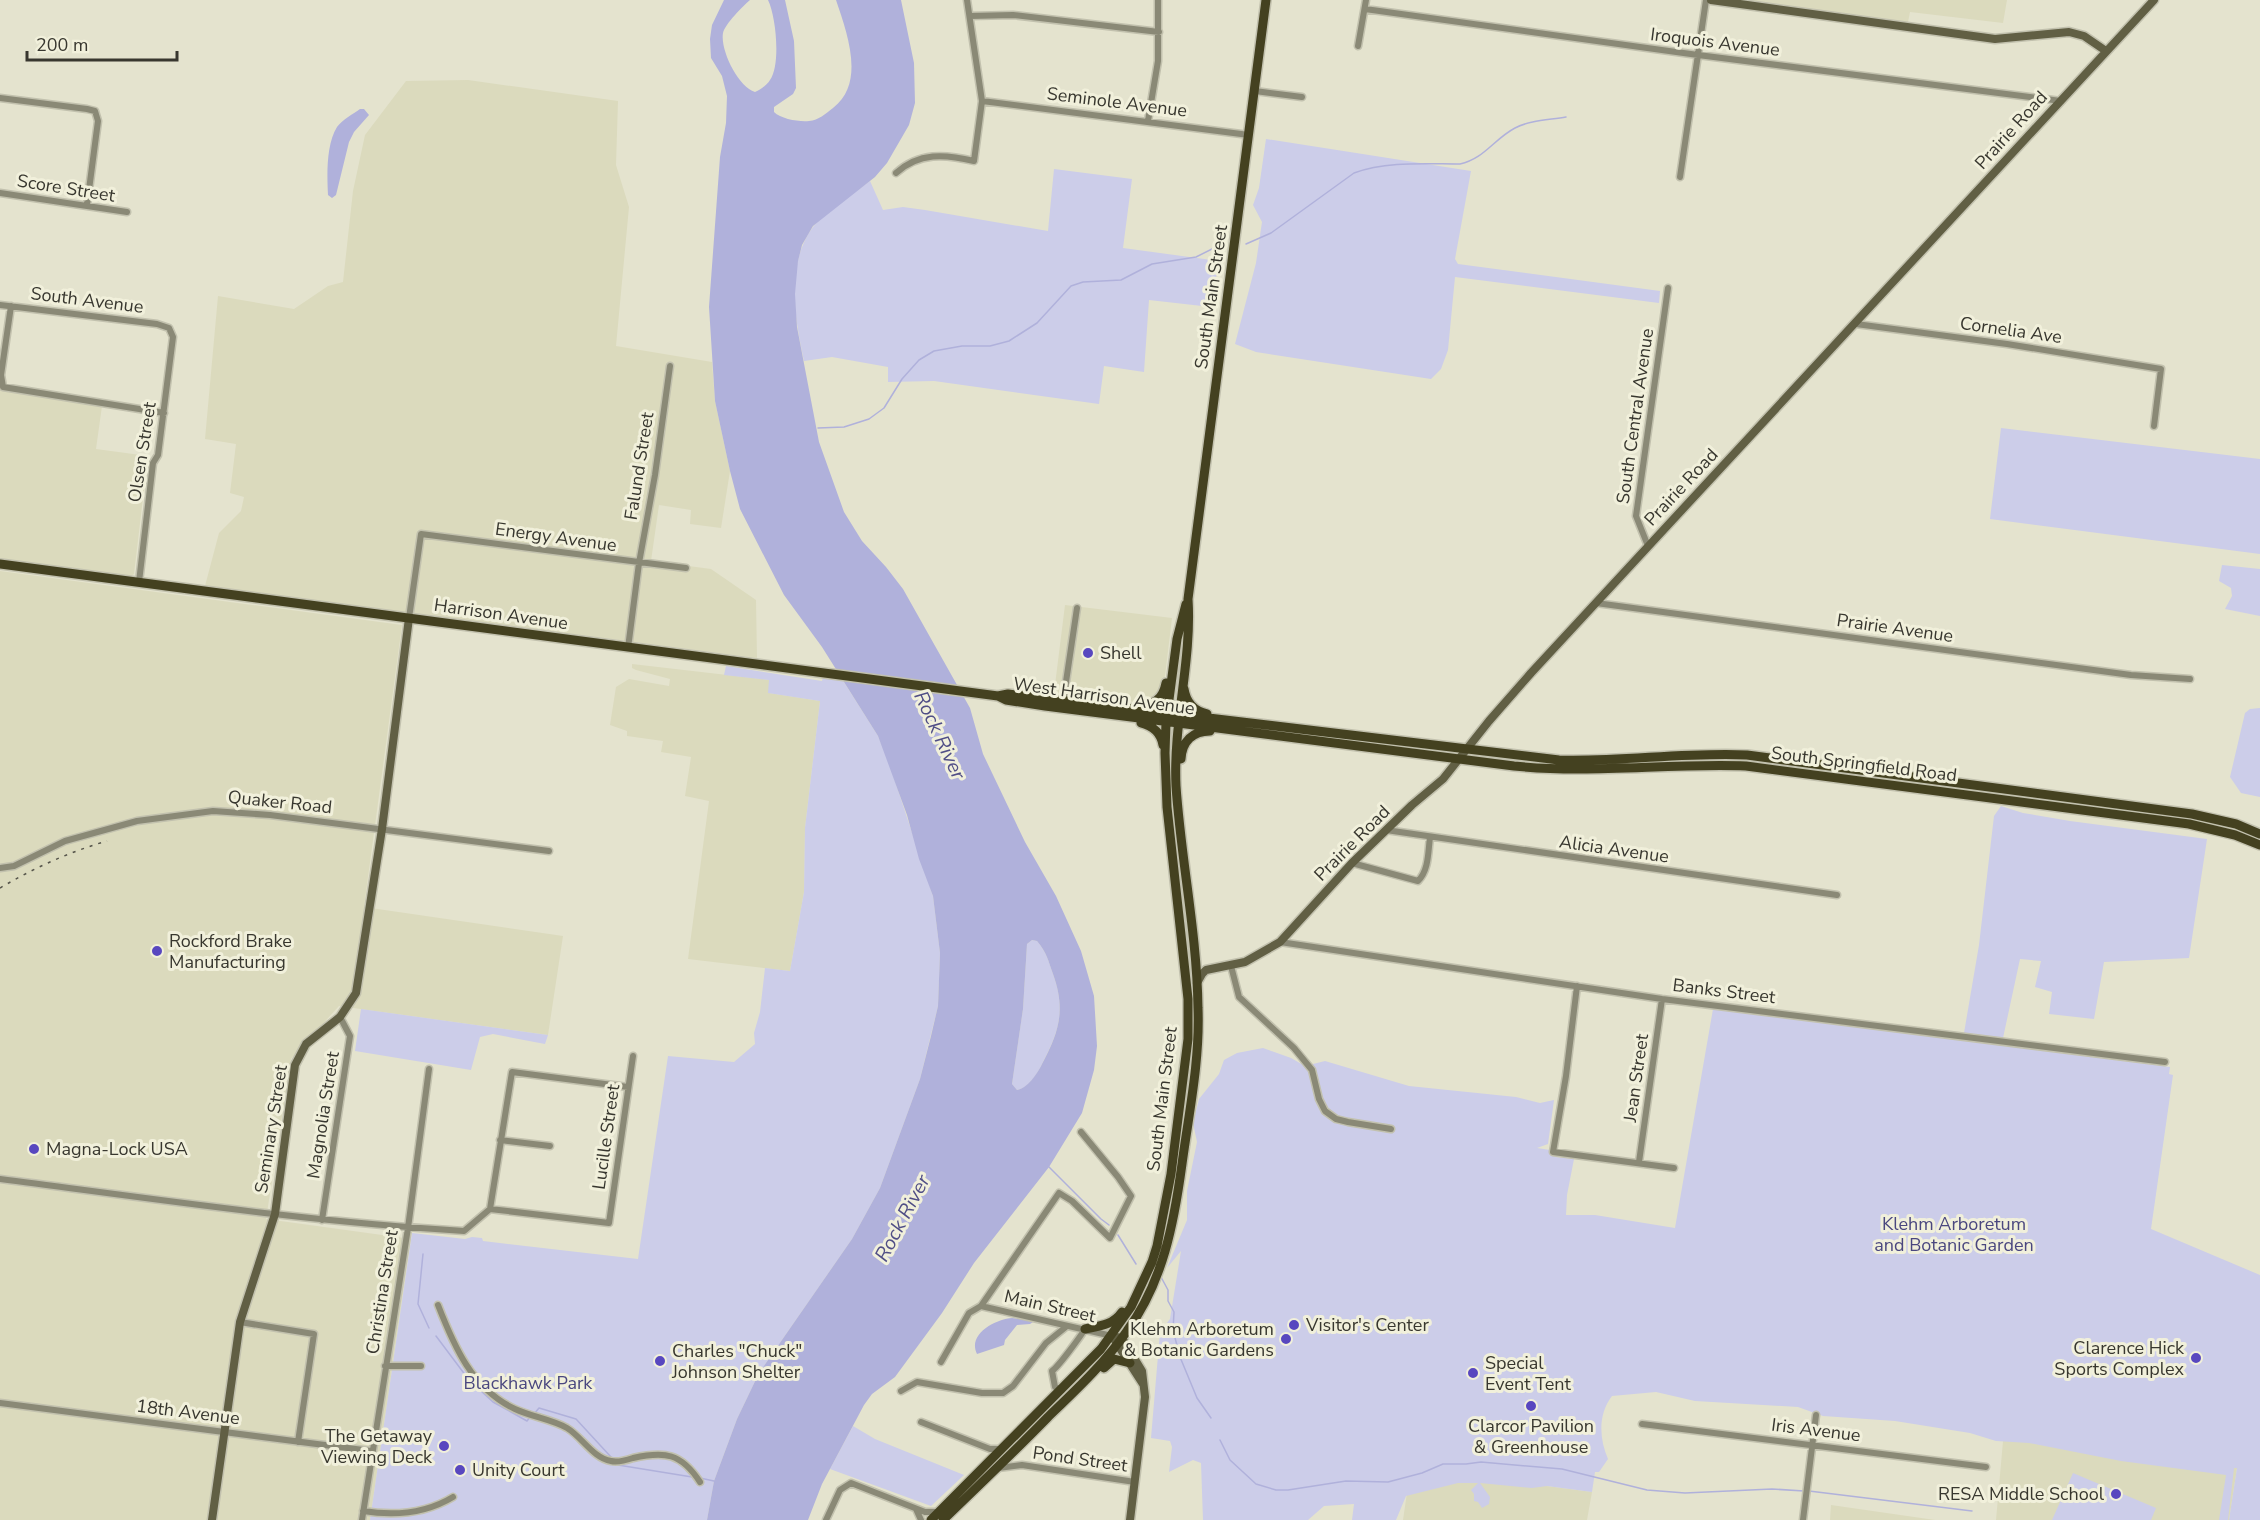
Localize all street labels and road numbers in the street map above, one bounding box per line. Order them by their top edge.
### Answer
street label: Iroquois Avenue [1649,22,1781,62]
street label: Seminole Avenue [1045,81,1189,123]
street label: Prairie Road [1969,86,2053,174]
street label: Score Street [15,168,117,208]
street label: South Main Street [1189,223,1233,371]
street label: South Avenue [29,281,145,319]
street label: Cornelia Ave [1958,311,2064,349]
street label: South Central Avenue [1611,327,1659,505]
street label: Olsen Street [122,399,162,504]
street label: Falund Street [619,410,659,522]
street label: Prairie Road [1639,443,1723,531]
street label: Energy Avenue [494,517,618,557]
street label: Harrison Avenue [432,593,570,635]
street label: Prairie Avenue [1835,608,1955,648]
street label: West Harrison Avenue [1012,671,1196,721]
street label: South Springfield Road [1770,741,1958,787]
street label: Quaker Road [227,785,333,819]
street label: Prairie Road [1309,800,1395,886]
street label: Alicia Avenue [1558,829,1670,869]
street label: Banks Street [1671,973,1777,1009]
street label: South Main Street [1141,1025,1183,1173]
street label: Jean Street [1618,1032,1654,1125]
street label: Magnolia Street [301,1049,345,1180]
street label: Seminary Street [249,1062,293,1195]
street label: Lucille Street [587,1082,625,1191]
street label: Christina Street [360,1227,404,1356]
street label: Main Street [1002,1284,1099,1328]
street label: 18th Avenue [135,1394,241,1430]
street label: Iris Avenue [1770,1413,1862,1447]
street label: Pond Street [1031,1440,1130,1478]

